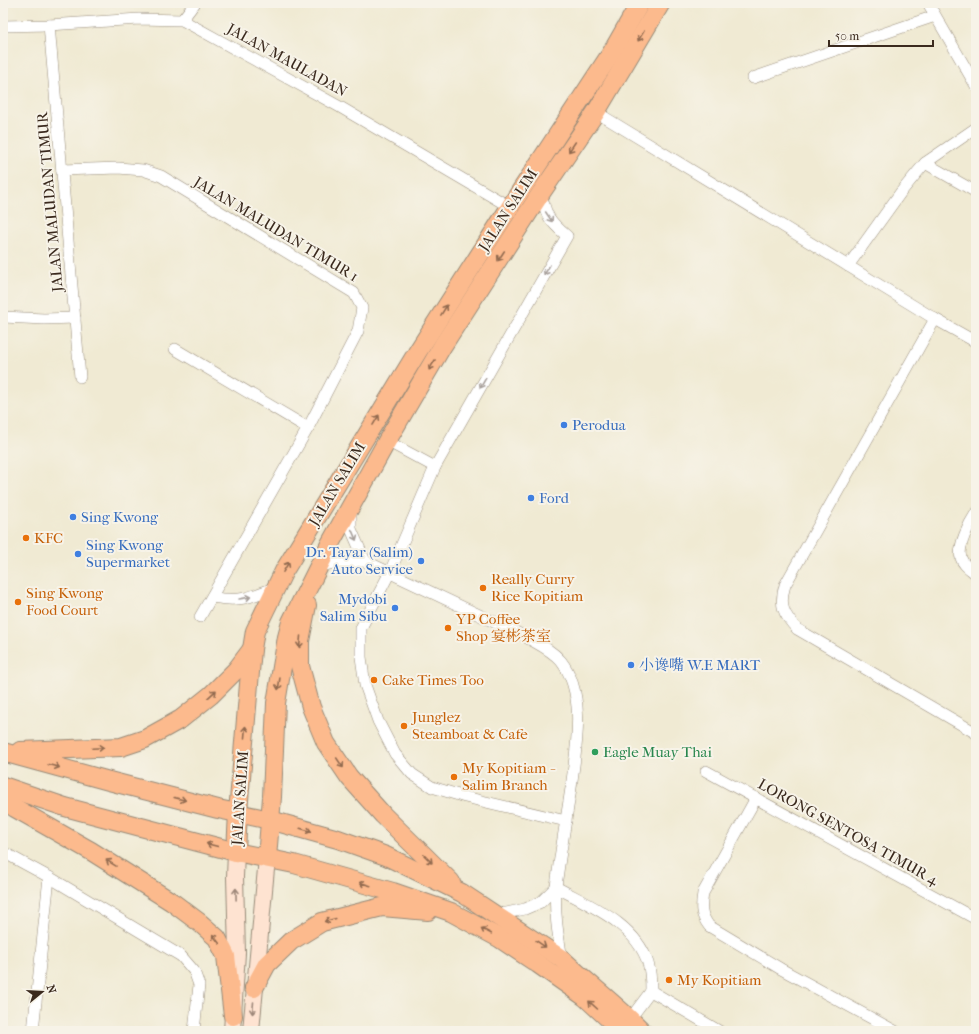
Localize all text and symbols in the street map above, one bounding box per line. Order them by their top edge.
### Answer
street label: JALAN MAULADAN [223,19,351,101]
scale bar [829,22,933,48]
text: 50 m [835,29,859,43]
one-way arrow [637,30,645,41]
street label: JALAN MALUDAN TIMUR [33,110,67,294]
one-way arrow [568,141,576,152]
street label: JALAN SALIM [474,165,542,256]
street label: JALAN MALUDAN TIMUR 1 [190,172,362,285]
one-way arrow [545,212,553,223]
one-way arrow [497,250,505,261]
one-way arrow [543,264,551,276]
one-way arrow [440,305,448,316]
one-way arrow [427,359,435,371]
one-way arrow [479,377,487,389]
one-way arrow [372,414,380,426]
place label: Perodua [572,416,627,434]
marker: Perodua [559,420,569,430]
street label: JALAN SALIM [304,438,369,530]
place label: Ford [539,489,570,507]
marker: Ford [526,493,536,503]
place label: Sing Kwong [81,508,159,526]
marker: Sing Kwong [68,512,78,522]
one-way arrow [350,528,358,540]
place label: KFC [34,529,63,547]
marker: KFC [21,533,31,543]
place label: Sing Kwong Supermarket [86,536,171,571]
place label: Dr. Tayar (Salim) Auto Service [306,543,414,578]
marker: Sing Kwong Supermarket [73,549,83,559]
marker: Dr. Tayar (Salim) Auto Service [416,556,426,566]
one-way arrow [283,561,291,573]
place label: Really Curry Rice Kopitiam [491,570,584,605]
marker: Really Curry Rice Kopitiam [478,583,488,593]
place label: Sing Kwong Food Court [26,584,104,619]
place label: Mydobi Salim Sibu [320,590,388,625]
one-way arrow [238,594,251,602]
marker: Sing Kwong Food Court [13,597,23,607]
marker: Mydobi Salim Sibu [390,603,400,613]
place label: YP Coffee Shop 宴彬茶室 [455,610,551,645]
marker: YP Coffee Shop 宴彬茶室 [443,623,453,633]
one-way arrow [297,635,304,648]
place label: 小谗嘴 W.E MART [639,656,761,674]
marker: 小谗嘴 W.E MART [626,660,636,670]
place label: Cake Times Too [382,671,484,689]
marker: Cake Times Too [369,675,379,685]
one-way arrow [275,677,283,690]
one-way arrow [207,689,218,698]
place label: Junglez Steamboat & Cafe [411,708,528,743]
marker: Junglez Steamboat & Cafe [399,721,409,731]
one-way arrow [242,726,249,739]
place label: Eagle Muay Thai [603,743,713,761]
one-way arrow [91,744,104,751]
marker: Eagle Muay Thai [590,747,600,757]
street label: JALAN SALIM [228,750,252,847]
one-way arrow [336,758,344,769]
place label: My Kopitiam - Salim Branch [462,759,556,794]
one-way arrow [47,763,60,770]
marker: My Kopitiam - Salim Branch [449,772,459,782]
street label: LORONG SENTOSA TIMUR 4 [755,775,942,890]
one-way arrow [173,796,186,803]
one-way arrow [299,827,312,834]
one-way arrow [206,841,219,849]
one-way arrow [423,854,433,864]
one-way arrow [106,859,117,867]
one-way arrow [359,880,372,887]
one-way arrow [232,888,240,901]
one-way arrow [323,916,336,924]
one-way arrow [480,927,492,934]
one-way arrow [211,933,220,944]
one-way arrow [535,940,546,948]
place label: My Kopitiam [677,971,762,989]
north arrow [22,972,62,1012]
marker: My Kopitiam [664,975,674,985]
text: N [44,983,59,996]
one-way arrow [588,1000,598,1009]
one-way arrow [249,1001,256,1014]

